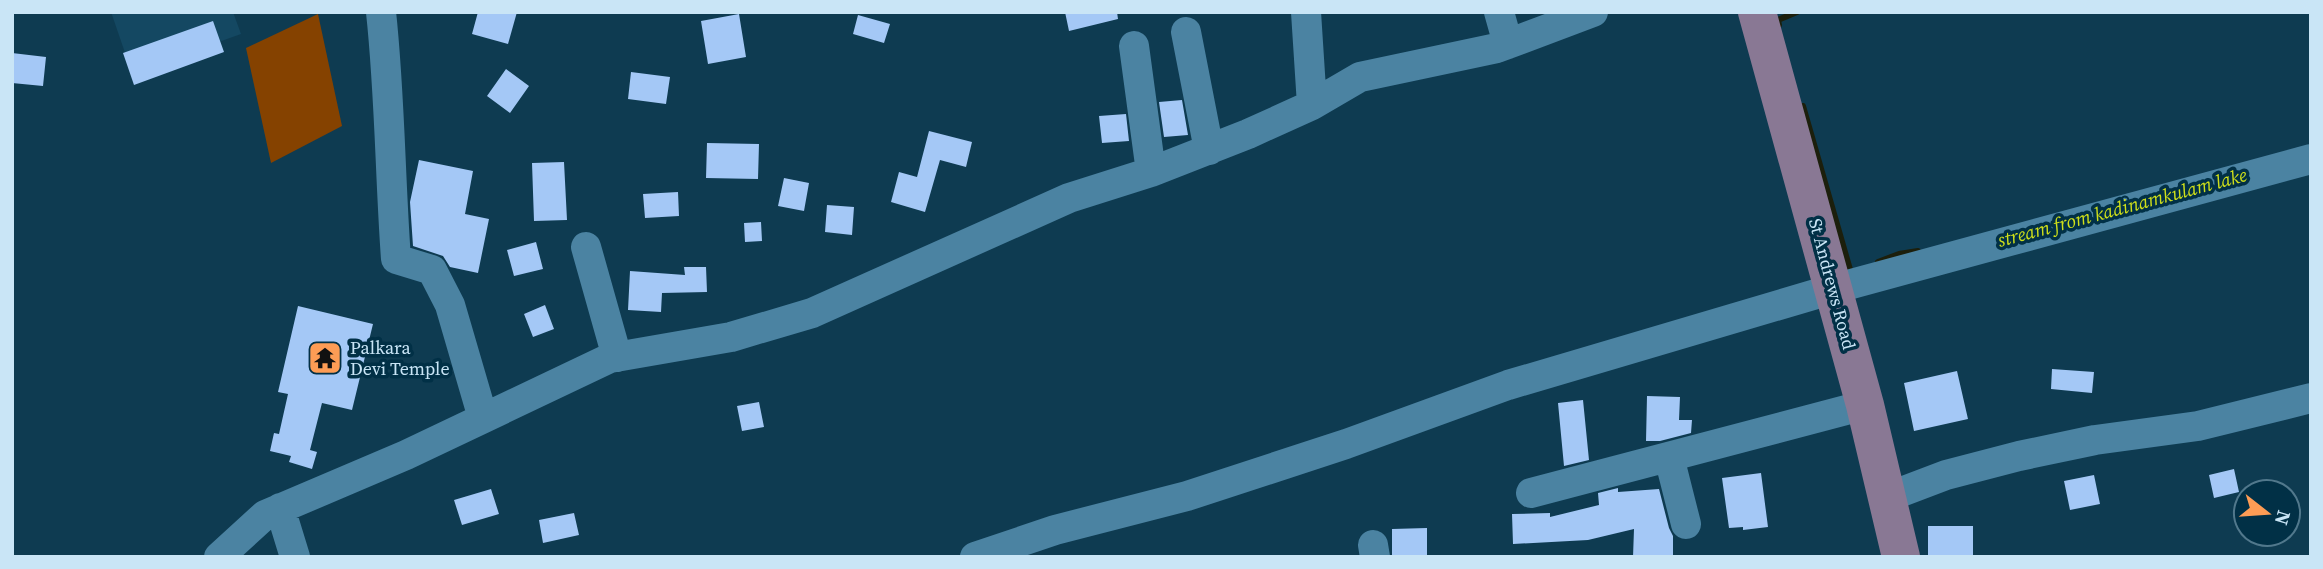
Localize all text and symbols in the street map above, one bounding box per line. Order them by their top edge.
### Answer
water label: stream from kadinamkulam lake [1994,161,2250,253]
street label: St Andrews Road [1803,215,1862,352]
place label: Palkara Devi Temple [350,335,450,381]
temple icon: Palkara Devi Temple [306,339,344,377]
north arrow [2232,478,2302,548]
text: N [2269,508,2298,529]

